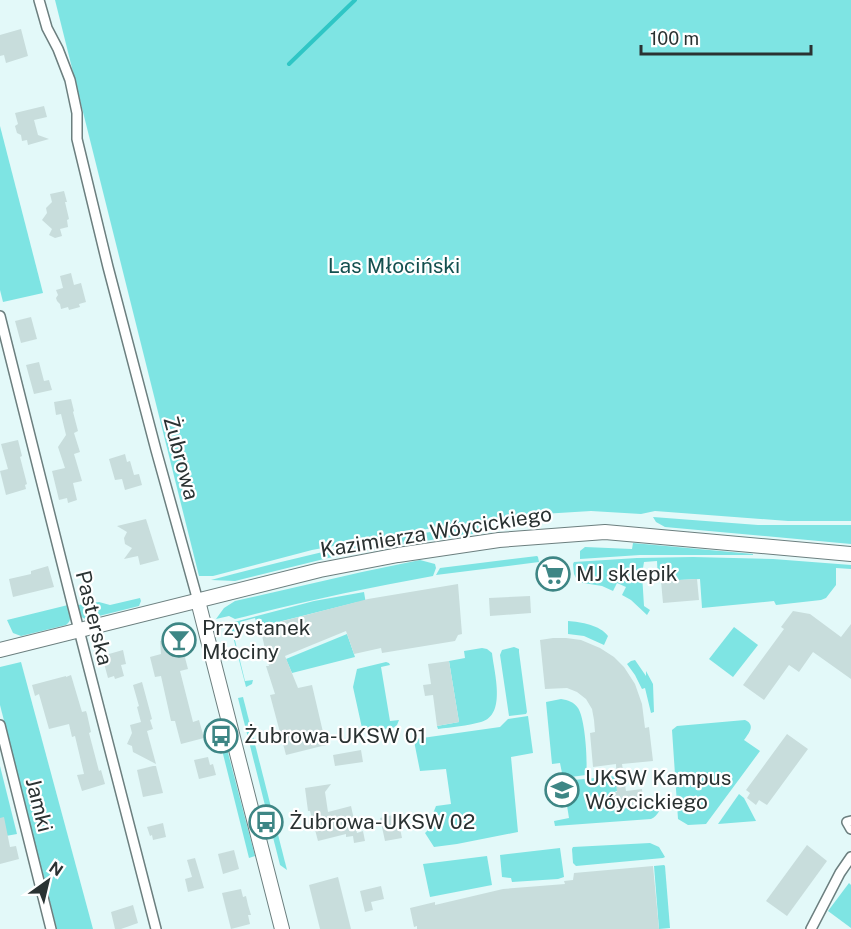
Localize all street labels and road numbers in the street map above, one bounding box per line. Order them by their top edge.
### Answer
street label: Żubrowa [158,413,205,502]
street label: Kazimierza Wóycickiego [318,501,554,562]
street label: Pasterska [71,568,118,668]
street label: Jamki [21,775,58,835]

